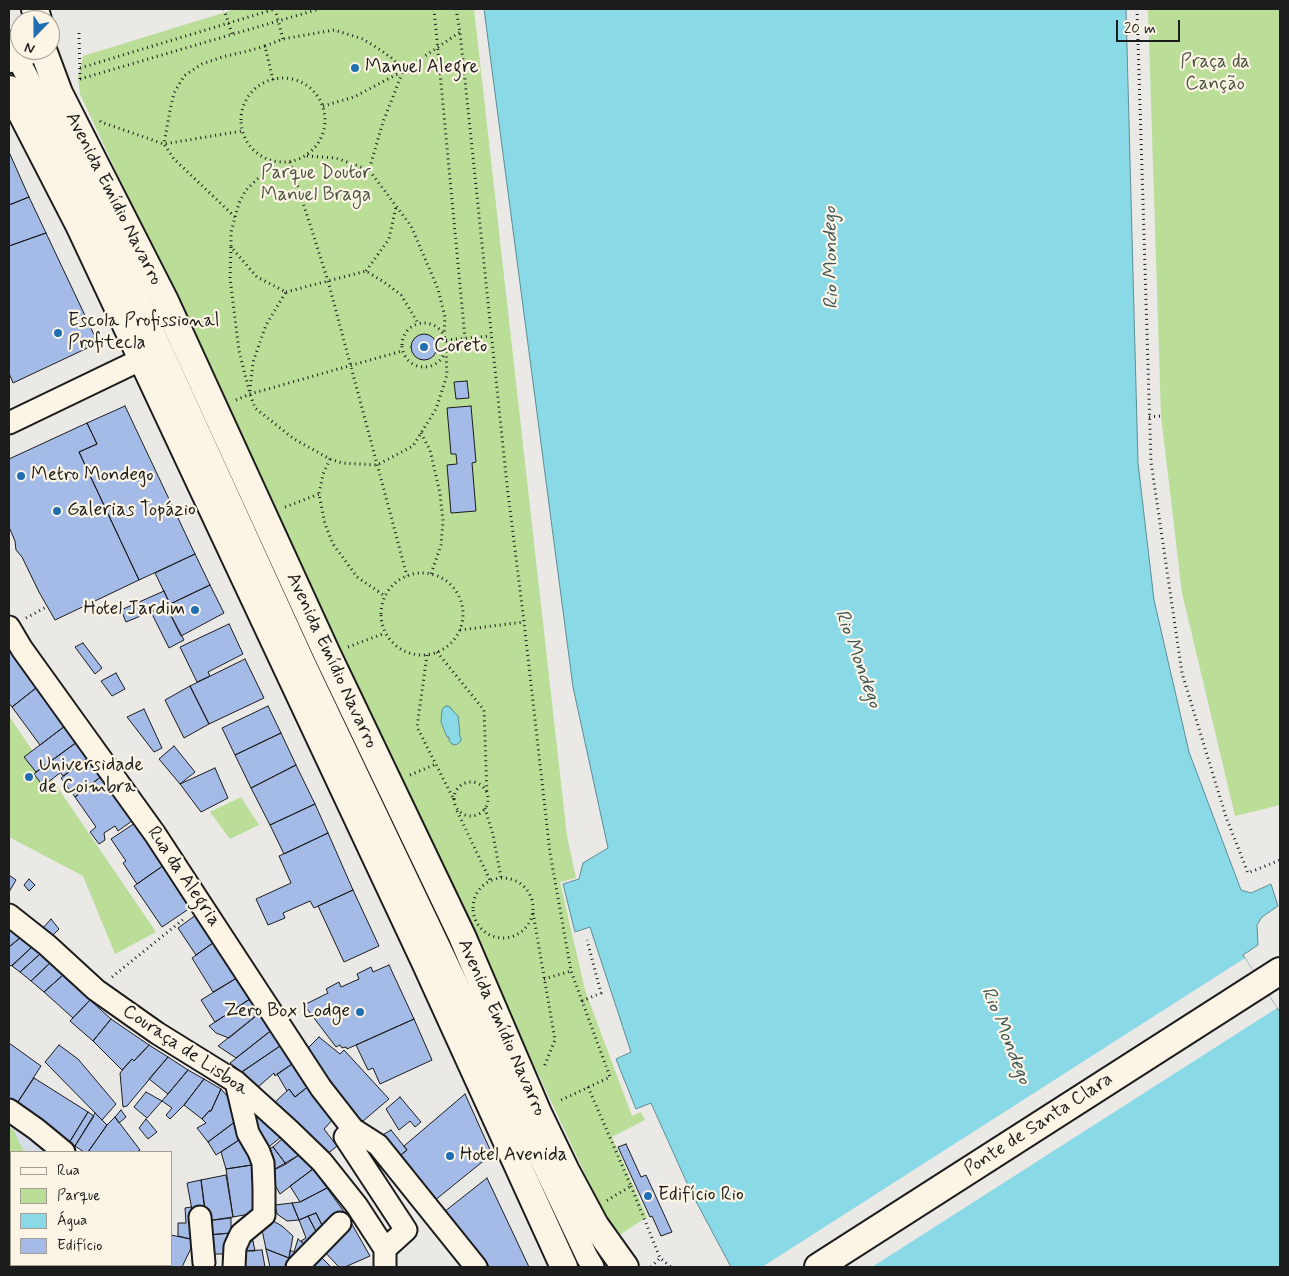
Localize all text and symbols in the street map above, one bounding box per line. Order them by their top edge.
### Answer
north arrow [10,10,60,60]
scale bar [1119,10,1183,42]
text: 20 m [1124,19,1156,39]
text: N [22,38,37,58]
park label: Praça da Canção [1180,52,1250,96]
place label: Manuel Alegre [365,57,478,79]
marker: Manuel Alegre [349,62,361,74]
street label: Avenida Emídio Navarro [59,109,167,289]
park label: Parque Doutor Manuel Braga [261,163,371,207]
water label: Rio Mondego [819,206,845,310]
place label: Escola Profissional Profitecla [68,311,219,355]
marker: Escola Profissional Profitecla [52,327,64,339]
place label: Coreto [434,336,487,358]
marker: Coreto [418,341,430,353]
place label: Metro Mondego [31,465,154,487]
marker: Metro Mondego [15,470,27,482]
place label: Galerias Topázio [67,500,196,522]
marker: Galerias Topázio [51,505,63,517]
street label: Avenida Emídio Navarro [280,570,382,752]
place label: Hotel Jardim [83,599,185,621]
marker: Hotel Jardim [189,604,201,616]
water label: Rio Mondego [828,607,886,711]
place label: Universidade de Coimbra [39,755,143,799]
marker: Universidade de Coimbra [23,771,35,783]
street label: Rua da Alegria [141,823,225,931]
street label: Avenida Emídio Navarro [452,936,550,1120]
water label: Rio Mondego [975,984,1035,1088]
street label: Couraça de Lisboa [118,1000,252,1102]
place label: Zero Box Lodge [224,1001,350,1023]
marker: Zero Box Lodge [354,1006,366,1018]
street label: Ponte de Santa Clara [960,1068,1118,1182]
place label: Hotel Avenida [460,1145,568,1167]
marker: Hotel Avenida [444,1150,456,1162]
legend [10,1151,172,1266]
text: Rua [57,1161,80,1181]
place label: Edifício Rio [658,1185,744,1207]
text: Parque [57,1186,100,1206]
marker: Edifício Rio [642,1190,654,1202]
text: Água [57,1211,87,1231]
text: Edifício [57,1236,102,1256]

